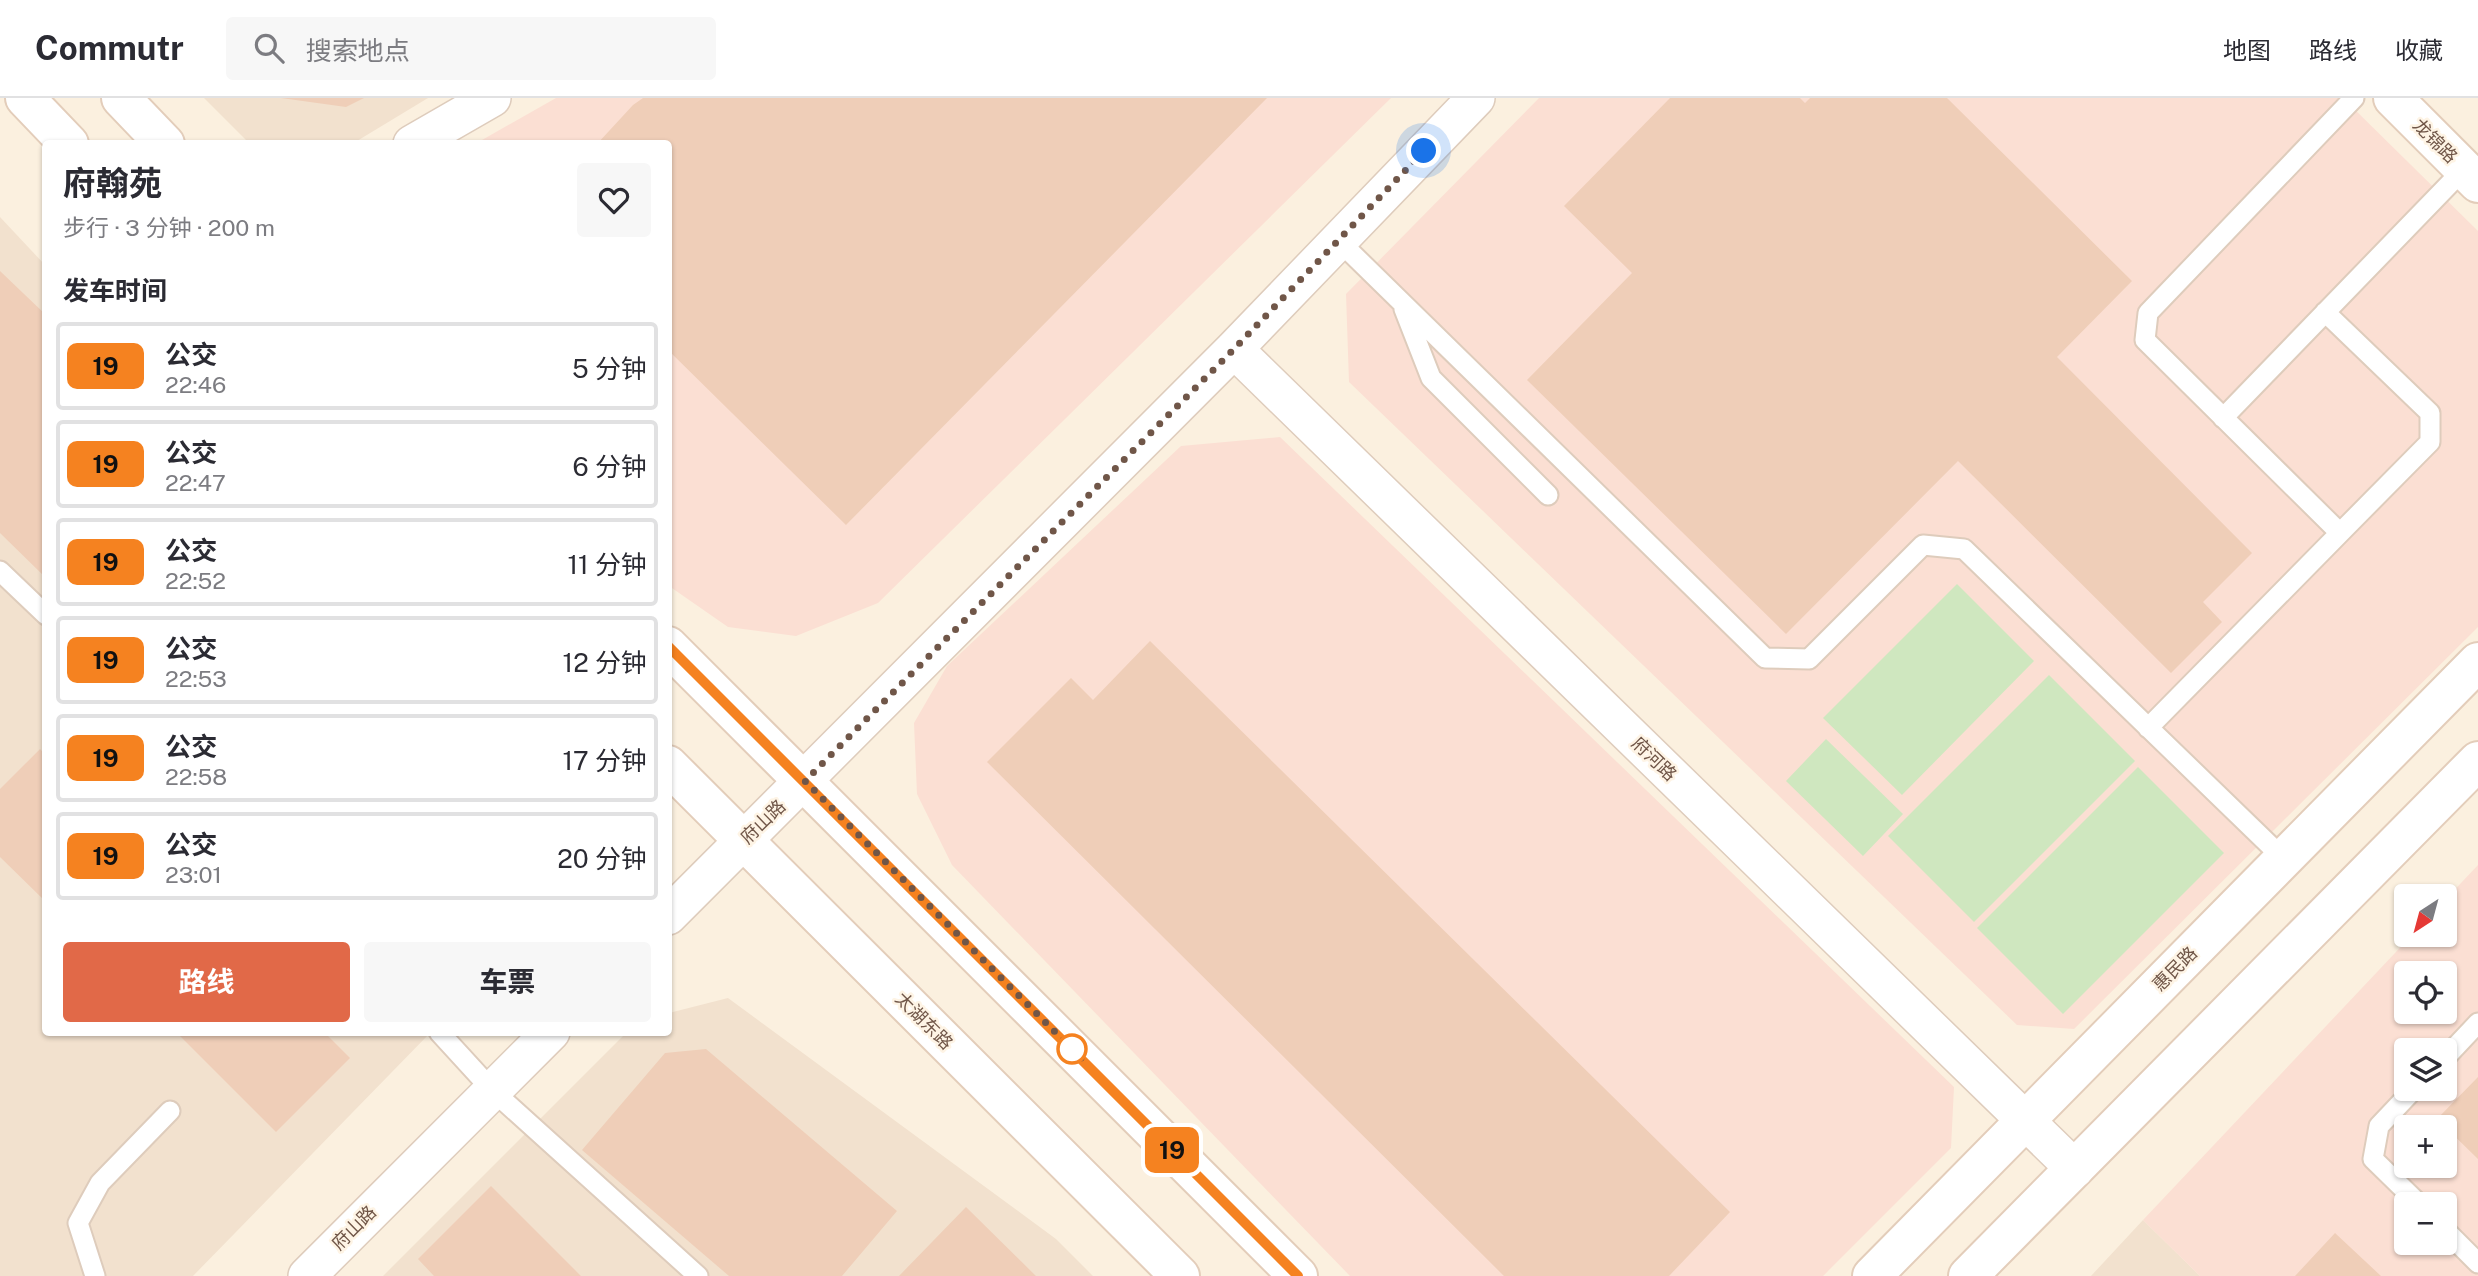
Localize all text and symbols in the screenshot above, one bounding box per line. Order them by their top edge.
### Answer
search box [226,17,716,80]
text: Commutr [35,29,184,67]
icon: search [250,29,288,67]
text: 搜索地点 [306,35,410,66]
text: 地图 [2223,36,2271,64]
text: 路线 [2309,36,2357,64]
text: 收藏 [2395,36,2443,64]
street label: 龙锦路 [2409,114,2462,167]
your location [1406,133,1441,168]
button: heart [577,163,651,237]
text: 府翰苑 [63,164,162,202]
text: 步行 · 3 分钟 · 200 m [63,214,275,241]
text: 发车时间 [63,275,167,306]
text: 公交 [165,339,217,370]
text: 19 [92,352,119,380]
text: 5 分钟 [572,353,647,384]
text: 22:46 [165,371,226,398]
text: 公交 [165,437,217,468]
text: 19 [92,450,119,478]
text: 6 分钟 [572,451,647,482]
text: 22:47 [165,469,226,496]
text: 公交 [165,535,217,566]
text: 19 [92,548,119,576]
text: 11 分钟 [568,549,647,580]
text: 22:52 [165,567,226,594]
text: 公交 [165,633,217,664]
text: 19 [92,646,119,674]
text: 12 分钟 [563,647,647,678]
text: 22:53 [165,665,227,692]
text: 公交 [165,731,217,762]
street label: 府河路 [1628,732,1681,785]
text: 19 [92,744,119,772]
text: 17 分钟 [562,745,647,776]
text: 22:58 [165,763,227,790]
street label: 府山路 [736,795,789,848]
text: 公交 [165,829,217,860]
text: 19 [92,842,119,870]
text: 20 分钟 [557,843,647,874]
text: 23:01 [165,861,222,888]
north arrow [2394,884,2457,947]
map controls [2394,884,2457,1255]
button: 路线 [63,942,350,1022]
button: 车票 [364,942,651,1022]
street label: 惠民路 [2148,942,2201,995]
button: locate [2394,961,2457,1024]
street label: 太湖东路 [891,988,957,1054]
unlabelled marker [1057,1034,1087,1064]
button: layers [2394,1038,2457,1101]
button: + [2394,1115,2457,1178]
line badge: 19 [1140,1127,1204,1173]
text: 19 [1159,1136,1185,1164]
button: − [2394,1192,2457,1255]
street label: 府山路 [327,1201,380,1254]

